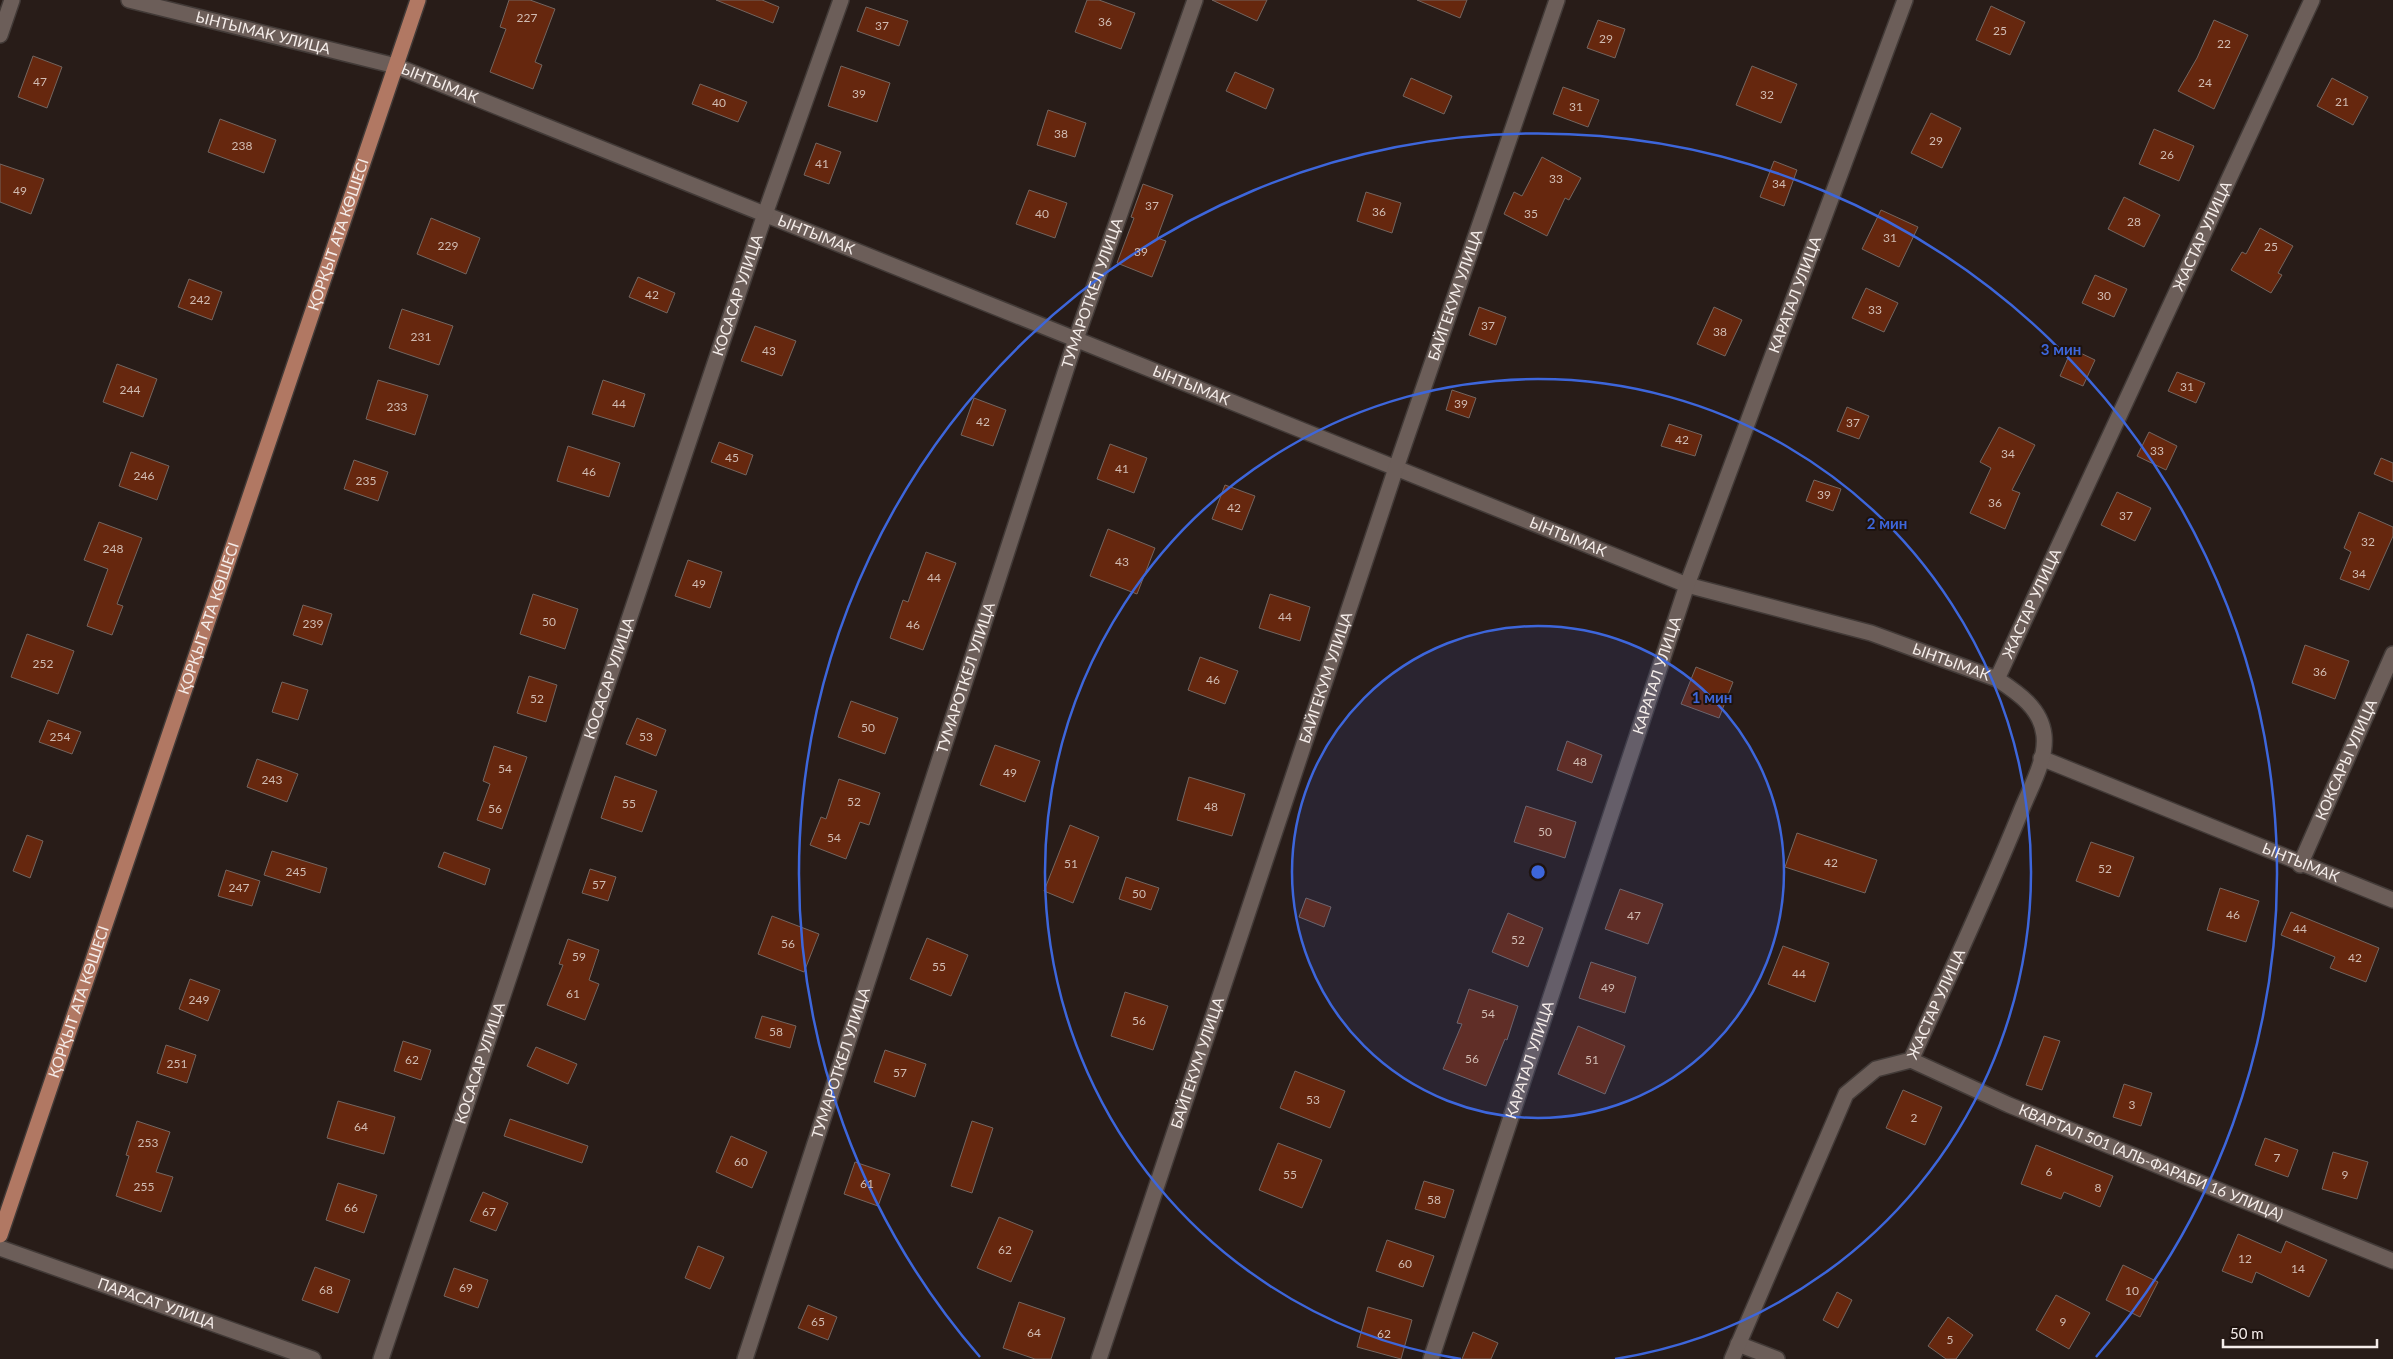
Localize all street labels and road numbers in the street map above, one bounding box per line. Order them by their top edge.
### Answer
street label: ЫНТЫМАК УЛИЦА [194,7,333,58]
street label: ЫНТЫМАК [399,59,481,106]
street label: ҚОРҚЫТ АТА КӨШЕСІ [304,156,372,313]
street label: ЖАСТАР УЛИЦА [2168,177,2235,294]
street label: ЫНТЫМАК [776,210,858,258]
street label: ТУМАРОТКЕЛ УЛИЦА [1057,214,1126,370]
street label: БАЙГЕКУМ УЛИЦА [1424,226,1486,363]
street label: КОСАСАР УЛИЦА [708,231,766,358]
street label: КАРАТАЛ УЛИЦА [1764,233,1824,355]
street label: ЫНТЫМАК [1150,361,1233,408]
street label: ЫНТЫМАК [1527,513,1609,560]
street label: ҚОРҚЫТ АТА КӨШЕСІ [174,540,242,696]
street label: ЖАСТАР УЛИЦА [1998,545,2065,661]
street label: ТУМАРОТКЕЛ УЛИЦА [932,599,998,756]
street label: БАЙГЕКУМ УЛИЦА [1295,609,1356,746]
street label: КАРАТАЛ УЛИЦА [1628,613,1684,736]
street label: КОСАСАР УЛИЦА [580,614,637,741]
street label: ЫНТЫМАК [1910,639,1993,684]
street label: КОКСАРЫ УЛИЦА [2311,695,2380,823]
street label: ЫНТЫМАК [2260,838,2342,885]
street label: ҚОРҚЫТ АТА КӨШЕСІ [44,923,112,1080]
street label: ЖАСТАР УЛИЦА [1903,945,1969,1062]
street label: ТУМАРОТКЕЛ УЛИЦА [807,984,873,1141]
street label: БАЙГЕКУМ УЛИЦА [1166,994,1227,1131]
street label: КАРАТАЛ УЛИЦА [1501,998,1557,1121]
street label: КОСАСАР УЛИЦА [451,999,508,1126]
street label: КВАРТАЛ 501 (АЛЬ-ФАРАБИ 16 УЛИЦА) [2016,1102,2286,1224]
street label: ПАРАСАТ УЛИЦА [95,1273,219,1332]

